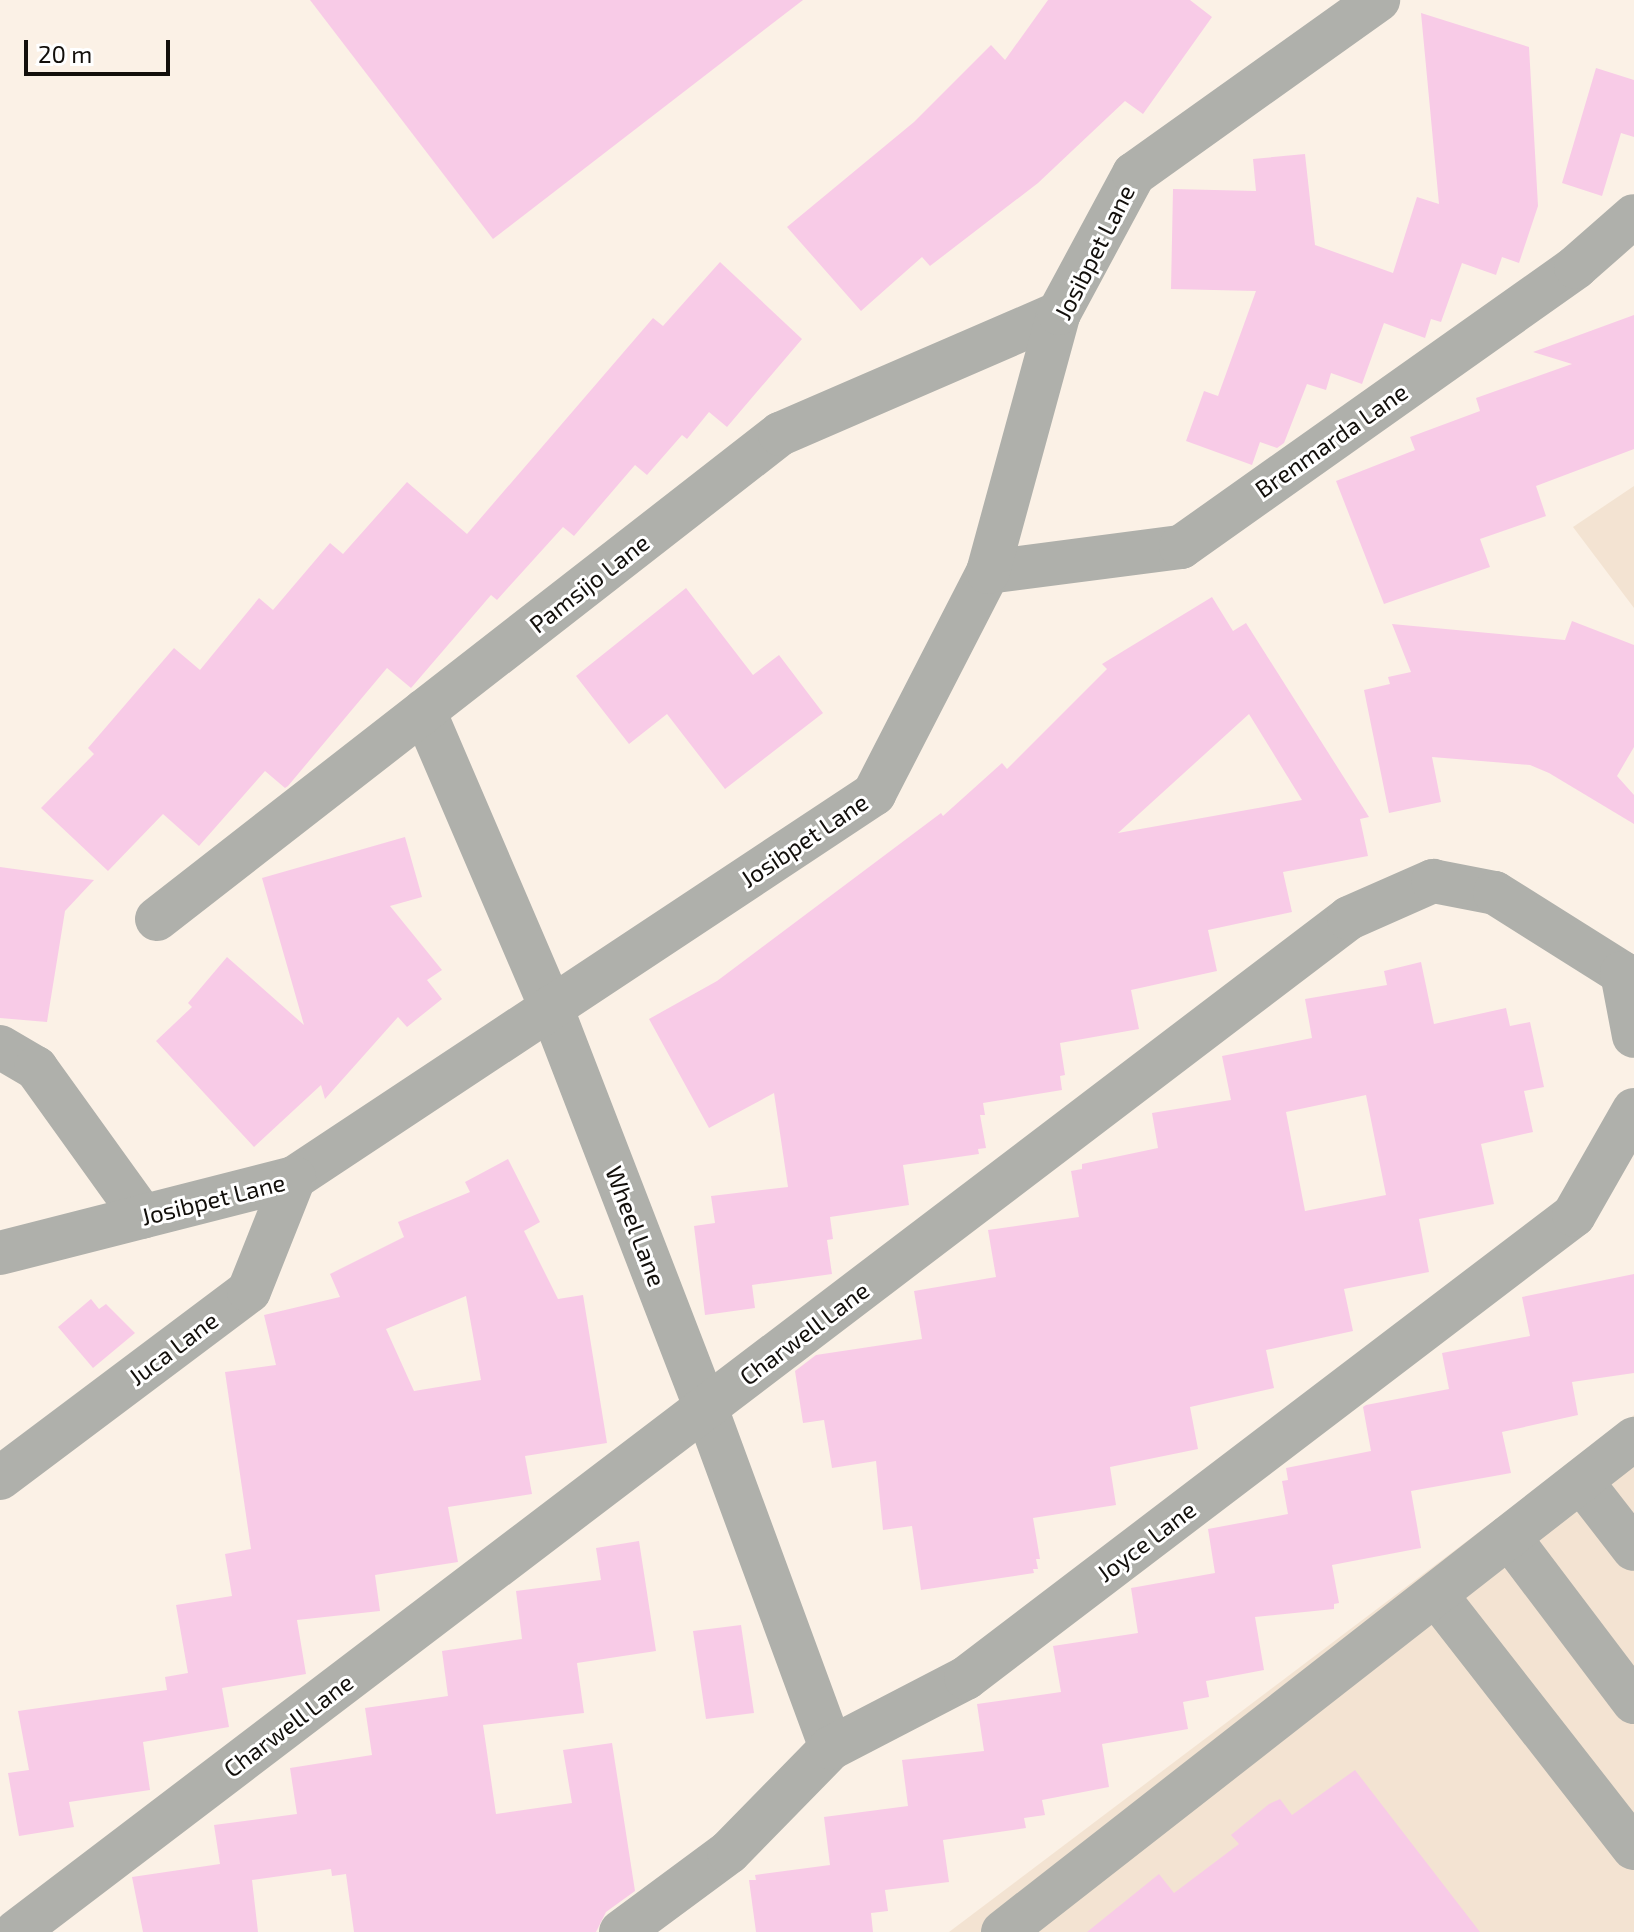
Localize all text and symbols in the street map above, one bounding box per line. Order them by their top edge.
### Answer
scale bar [28,24,174,74]
text: 20 m [38,39,92,68]
street label: Josibpet Lane [1048,180,1140,324]
street label: Brenmarda Lane [1249,377,1413,503]
street label: Pamsijo Lane [524,527,654,639]
street label: Josibpet Lane [735,787,873,893]
street label: Wheel Lane [600,1161,672,1291]
street label: Josibpet Lane [138,1167,288,1231]
street label: Charwell Lane [733,1275,875,1391]
street label: Juca Lane [123,1305,223,1391]
street label: Joyce Lane [1091,1494,1201,1588]
street label: Charwell Lane [217,1667,359,1783]

